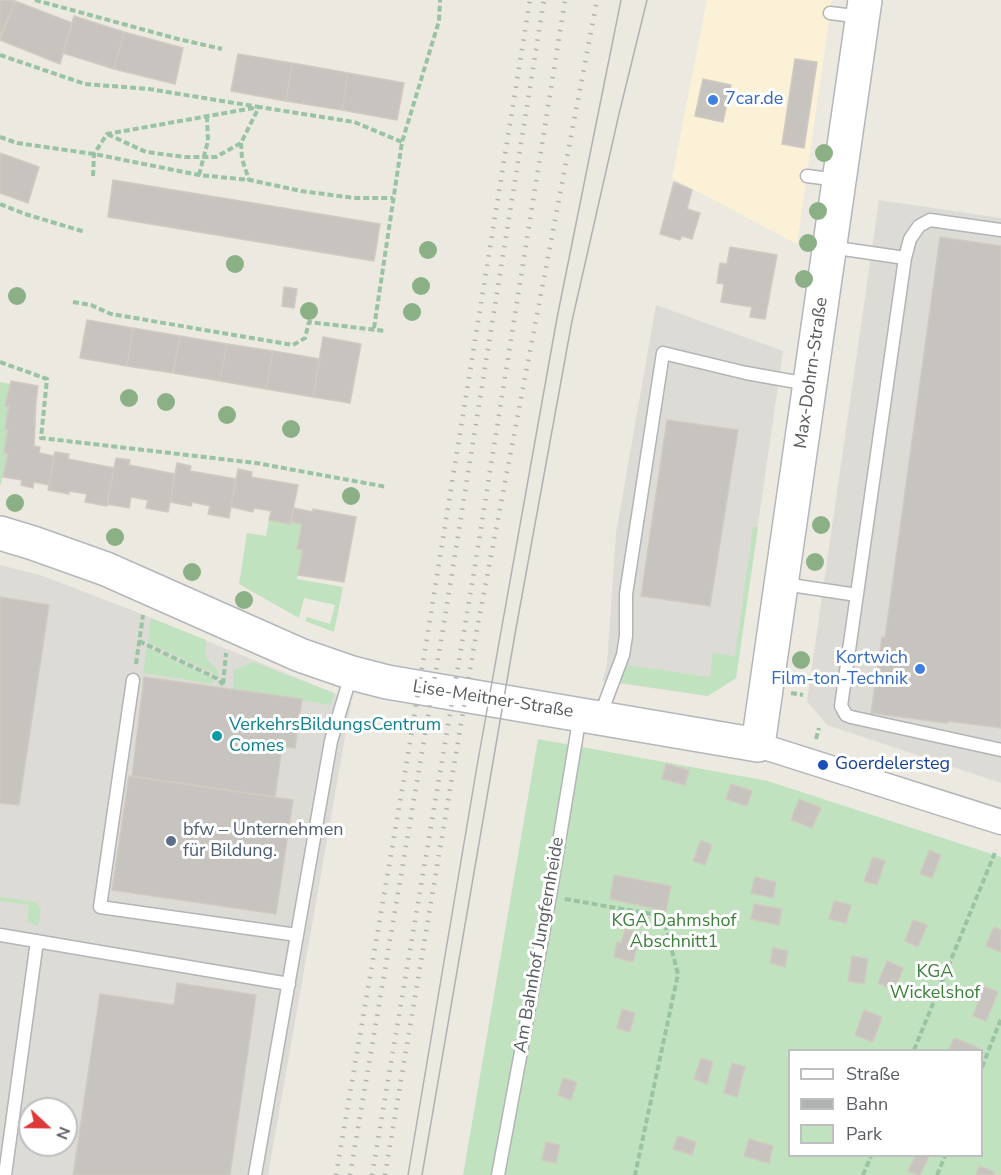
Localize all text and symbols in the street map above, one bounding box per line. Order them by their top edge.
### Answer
place label: 7car.de [725,89,783,111]
marker: 7car.de [706,93,720,107]
street label: Max-Dohrn-Straße [791,296,833,450]
place label: Kortwich Film-ton-Technik [771,648,908,690]
marker: Kortwich Film-ton-Technik [913,662,927,676]
street label: Lise-Meitner-Straße [411,677,575,723]
place label: VerkehrsBildungsCentrum Comes [229,715,441,758]
marker: VerkehrsBildungsCentrum Comes [210,729,224,743]
place label: Goerdelersteg [835,754,950,776]
marker: Goerdelersteg [816,758,830,772]
place label: bfw – Unternehmen für Bildung. [183,820,343,862]
marker: bfw – Unternehmen für Bildung. [164,834,178,848]
street label: Am Bahnhof Jungfernheide [510,835,570,1055]
park label: KGA Dahmshof Abschnitt1 [612,911,736,954]
park label: KGA Wickelshof [890,962,980,1004]
legend [788,1049,983,1157]
text: Straße [846,1062,900,1086]
text: Bahn [846,1092,888,1116]
north arrow [18,1097,78,1157]
text: Park [846,1122,882,1146]
text: N [50,1123,75,1143]

